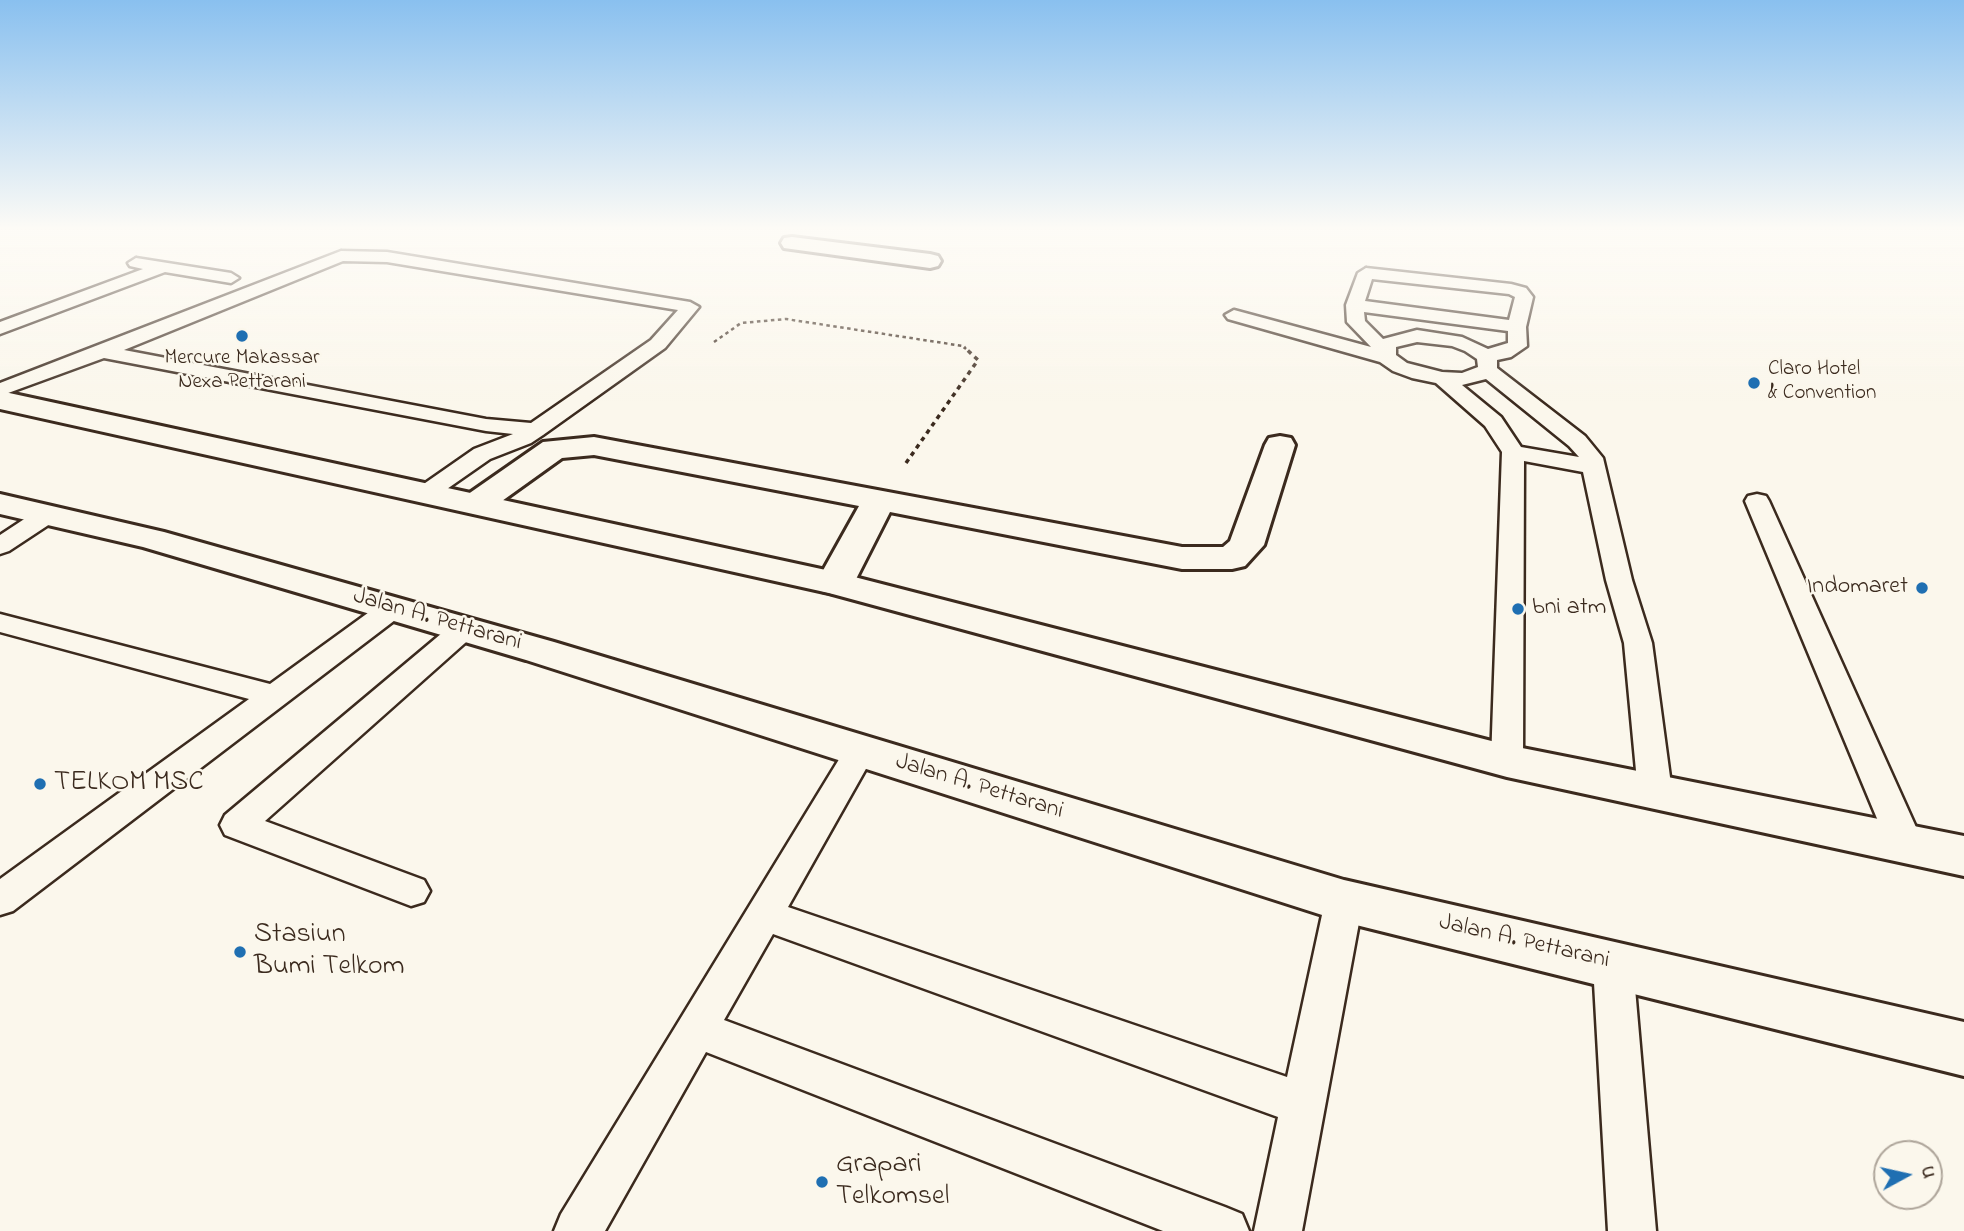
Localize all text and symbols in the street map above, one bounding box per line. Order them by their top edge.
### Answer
marker: Mercure Makassar Nexa Pettarani [234,328,250,344]
place label: Mercure Makassar Nexa Pettarani [165,347,319,397]
place label: Claro Hotel & Convention [1768,358,1876,408]
marker: Claro Hotel & Convention [1746,375,1762,391]
place label: Indomaret [1807,574,1908,602]
marker: Indomaret [1914,580,1930,596]
street label: Jalan A. Pettarani [349,583,525,659]
place label: bni atm [1532,595,1606,623]
marker: bni atm [1510,601,1526,617]
street label: Jalan A. Pettarani [892,749,1066,827]
place label: TELKOM MSC [54,767,204,801]
marker: TELKOM MSC [32,776,48,792]
street label: Jalan A. Pettarani [1436,909,1612,977]
place label: Stasiun Bumi Telkom [254,919,404,985]
marker: Stasiun Bumi Telkom [232,944,248,960]
north arrow [1873,1140,1943,1210]
place label: Grapari Telkomsel [836,1149,949,1215]
text: U [1913,1164,1942,1180]
marker: Grapari Telkomsel [814,1174,830,1190]

